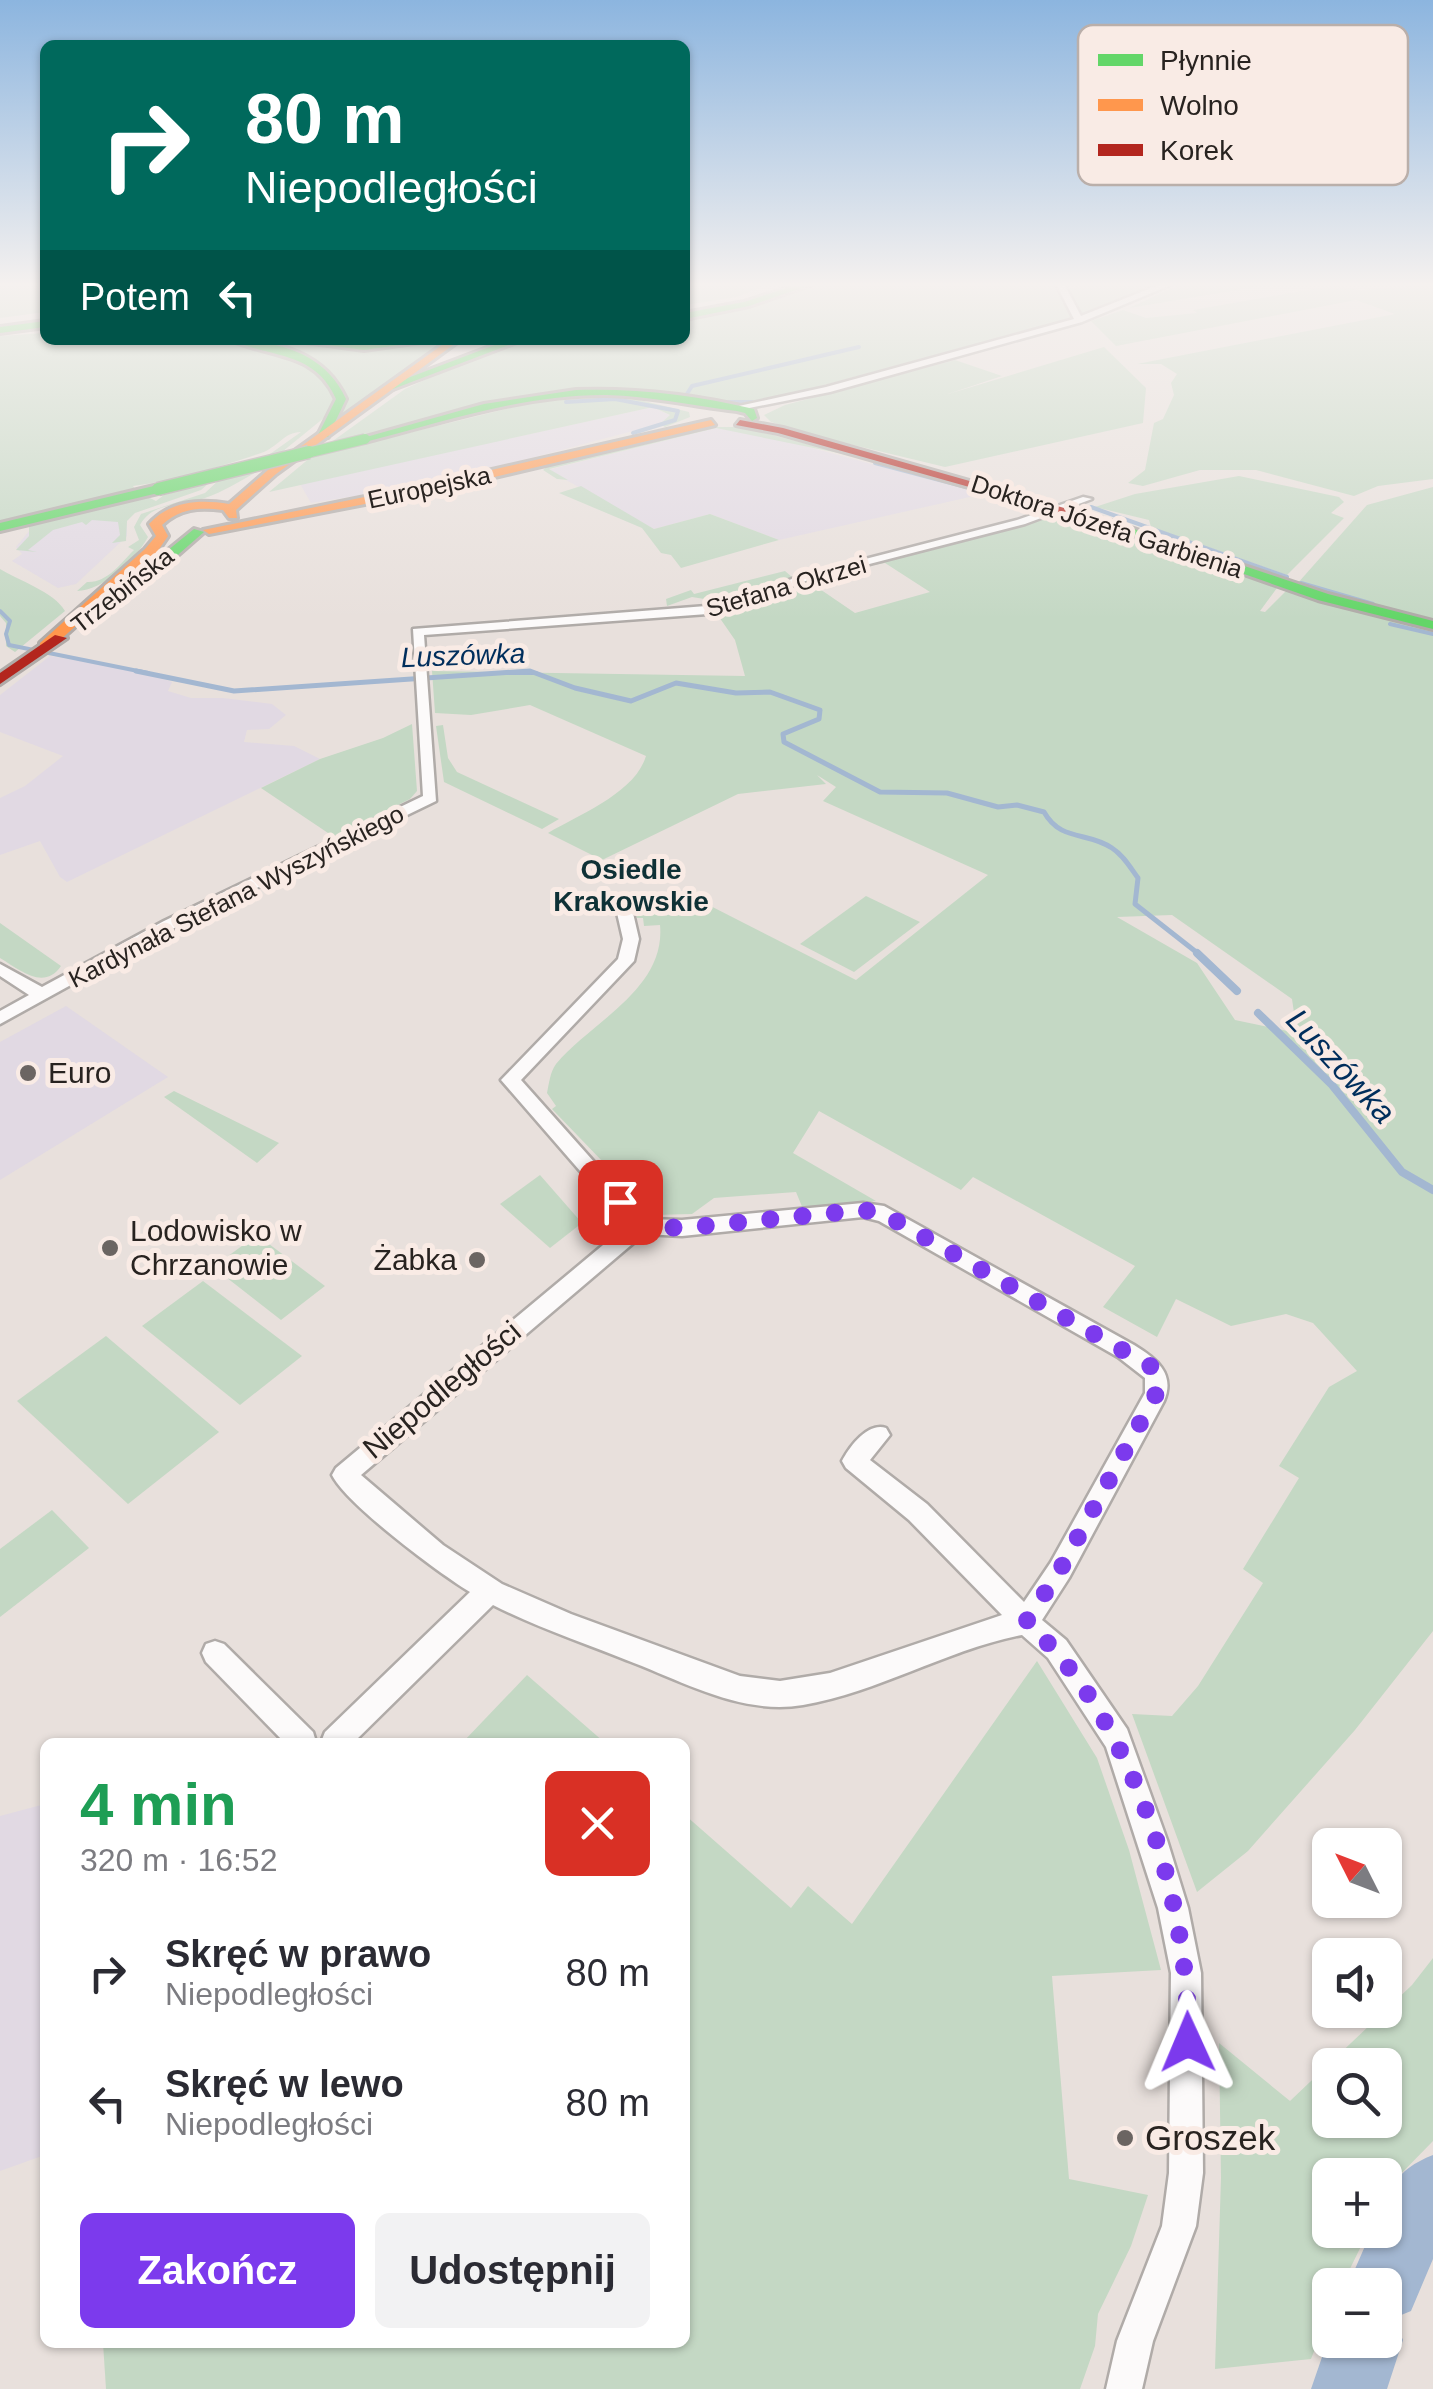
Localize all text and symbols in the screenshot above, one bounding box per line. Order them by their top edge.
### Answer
legend [1078,25,1408,185]
text: Płynnie [1160,45,1252,76]
icon: right [80,80,210,210]
text: 80 m [245,80,405,158]
text: Wolno [1160,90,1239,121]
text: Korek [1160,135,1234,166]
text: Niepodległości [245,162,538,213]
icon: left [210,270,265,325]
text: Potem [80,276,190,318]
street label: Europejska [365,460,493,514]
street label: Doktora Józefa Garbienia [968,469,1246,583]
street label: Trzebińska [66,542,179,638]
street label: Stefana Okrzei [703,550,869,622]
water label: Luszówka [400,638,526,673]
street label: Kardynała Stefana Wyszyńskiego [64,799,408,993]
district label: Osiedle Krakowskie [553,854,709,917]
water label: Luszówka [1279,1002,1403,1130]
place label: Euro [48,1056,111,1089]
marker: Euro [17,1062,39,1084]
pin [578,1160,663,1245]
icon: arrive [593,1175,648,1230]
place label: Lodowisko w Chrzanowie [130,1214,302,1281]
marker: Lodowisko w Chrzanowie [99,1237,121,1259]
place label: Żabka [374,1243,457,1276]
marker: Żabka [466,1249,488,1271]
street label: Niepodległości [356,1314,527,1465]
text: 4 min [80,1771,237,1838]
button: close [545,1771,650,1876]
north arrow [1312,1828,1402,1918]
map controls [1312,1828,1402,2358]
text: 320 m · 16:52 [80,1842,277,1878]
text: Skręć w prawo [165,1933,431,1975]
button: sound [1312,1938,1402,2028]
icon: right [80,1946,135,2001]
text: 80 m [566,1952,650,1994]
text: Niepodległości [165,1976,373,2012]
position arrow [1136,1990,1240,2094]
button: search [1312,2048,1402,2138]
text: Skręć w lewo [165,2063,404,2105]
icon: left [80,2076,135,2131]
text: 80 m [566,2082,650,2124]
text: Niepodległości [165,2106,373,2142]
place label: Groszek [1145,2118,1276,2157]
marker: Groszek [1114,2127,1136,2149]
button: + [1312,2158,1402,2248]
button: Zakończ [80,2213,355,2328]
button: Udostępnij [375,2213,650,2328]
button: − [1312,2268,1402,2358]

